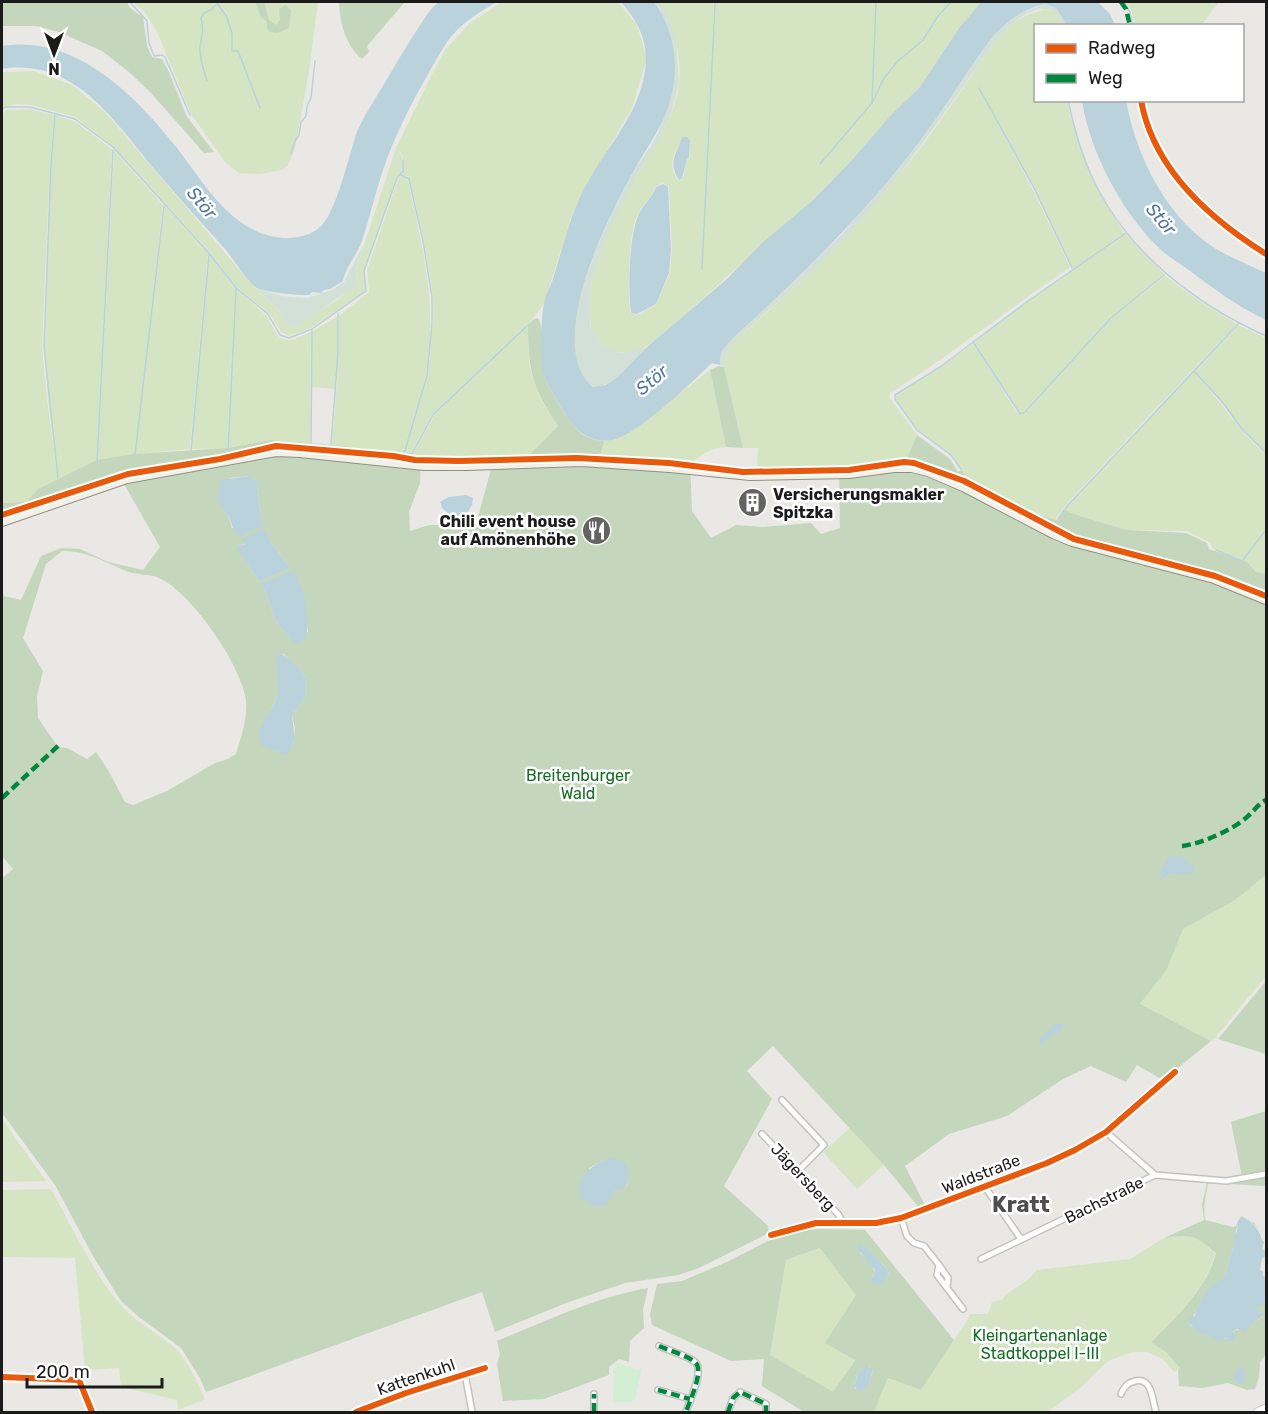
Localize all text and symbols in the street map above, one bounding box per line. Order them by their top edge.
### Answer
north arrow [24,24,84,84]
legend [1034,24,1244,102]
text: Radweg [1088,37,1155,59]
text: N [48,59,60,78]
text: Weg [1088,67,1123,89]
water label: Stör [182,182,222,224]
water label: Stör [1141,198,1182,240]
water label: Stör [631,360,673,400]
place label: Versicherungsmakler Spitzka [773,485,945,522]
building icon: Versicherungsmakler Spitzka [736,487,768,519]
place label: Chili event house auf Amönenhöhe [439,512,576,549]
restaurant icon: Chili event house auf Amönenhöhe [581,514,613,546]
park label: Breitenburger Wald [526,766,630,803]
street label: Jägersberg [767,1139,839,1215]
street label: Waldstraße [939,1150,1023,1198]
street label: Bachstraße [1061,1173,1147,1227]
district label: Kratt [992,1191,1050,1218]
park label: Kleingartenanlage Stadtkoppel I-III [972,1326,1108,1363]
scale bar [27,1351,162,1389]
street label: Kattenkuhl [375,1355,457,1399]
text: 200 m [36,1361,90,1383]

